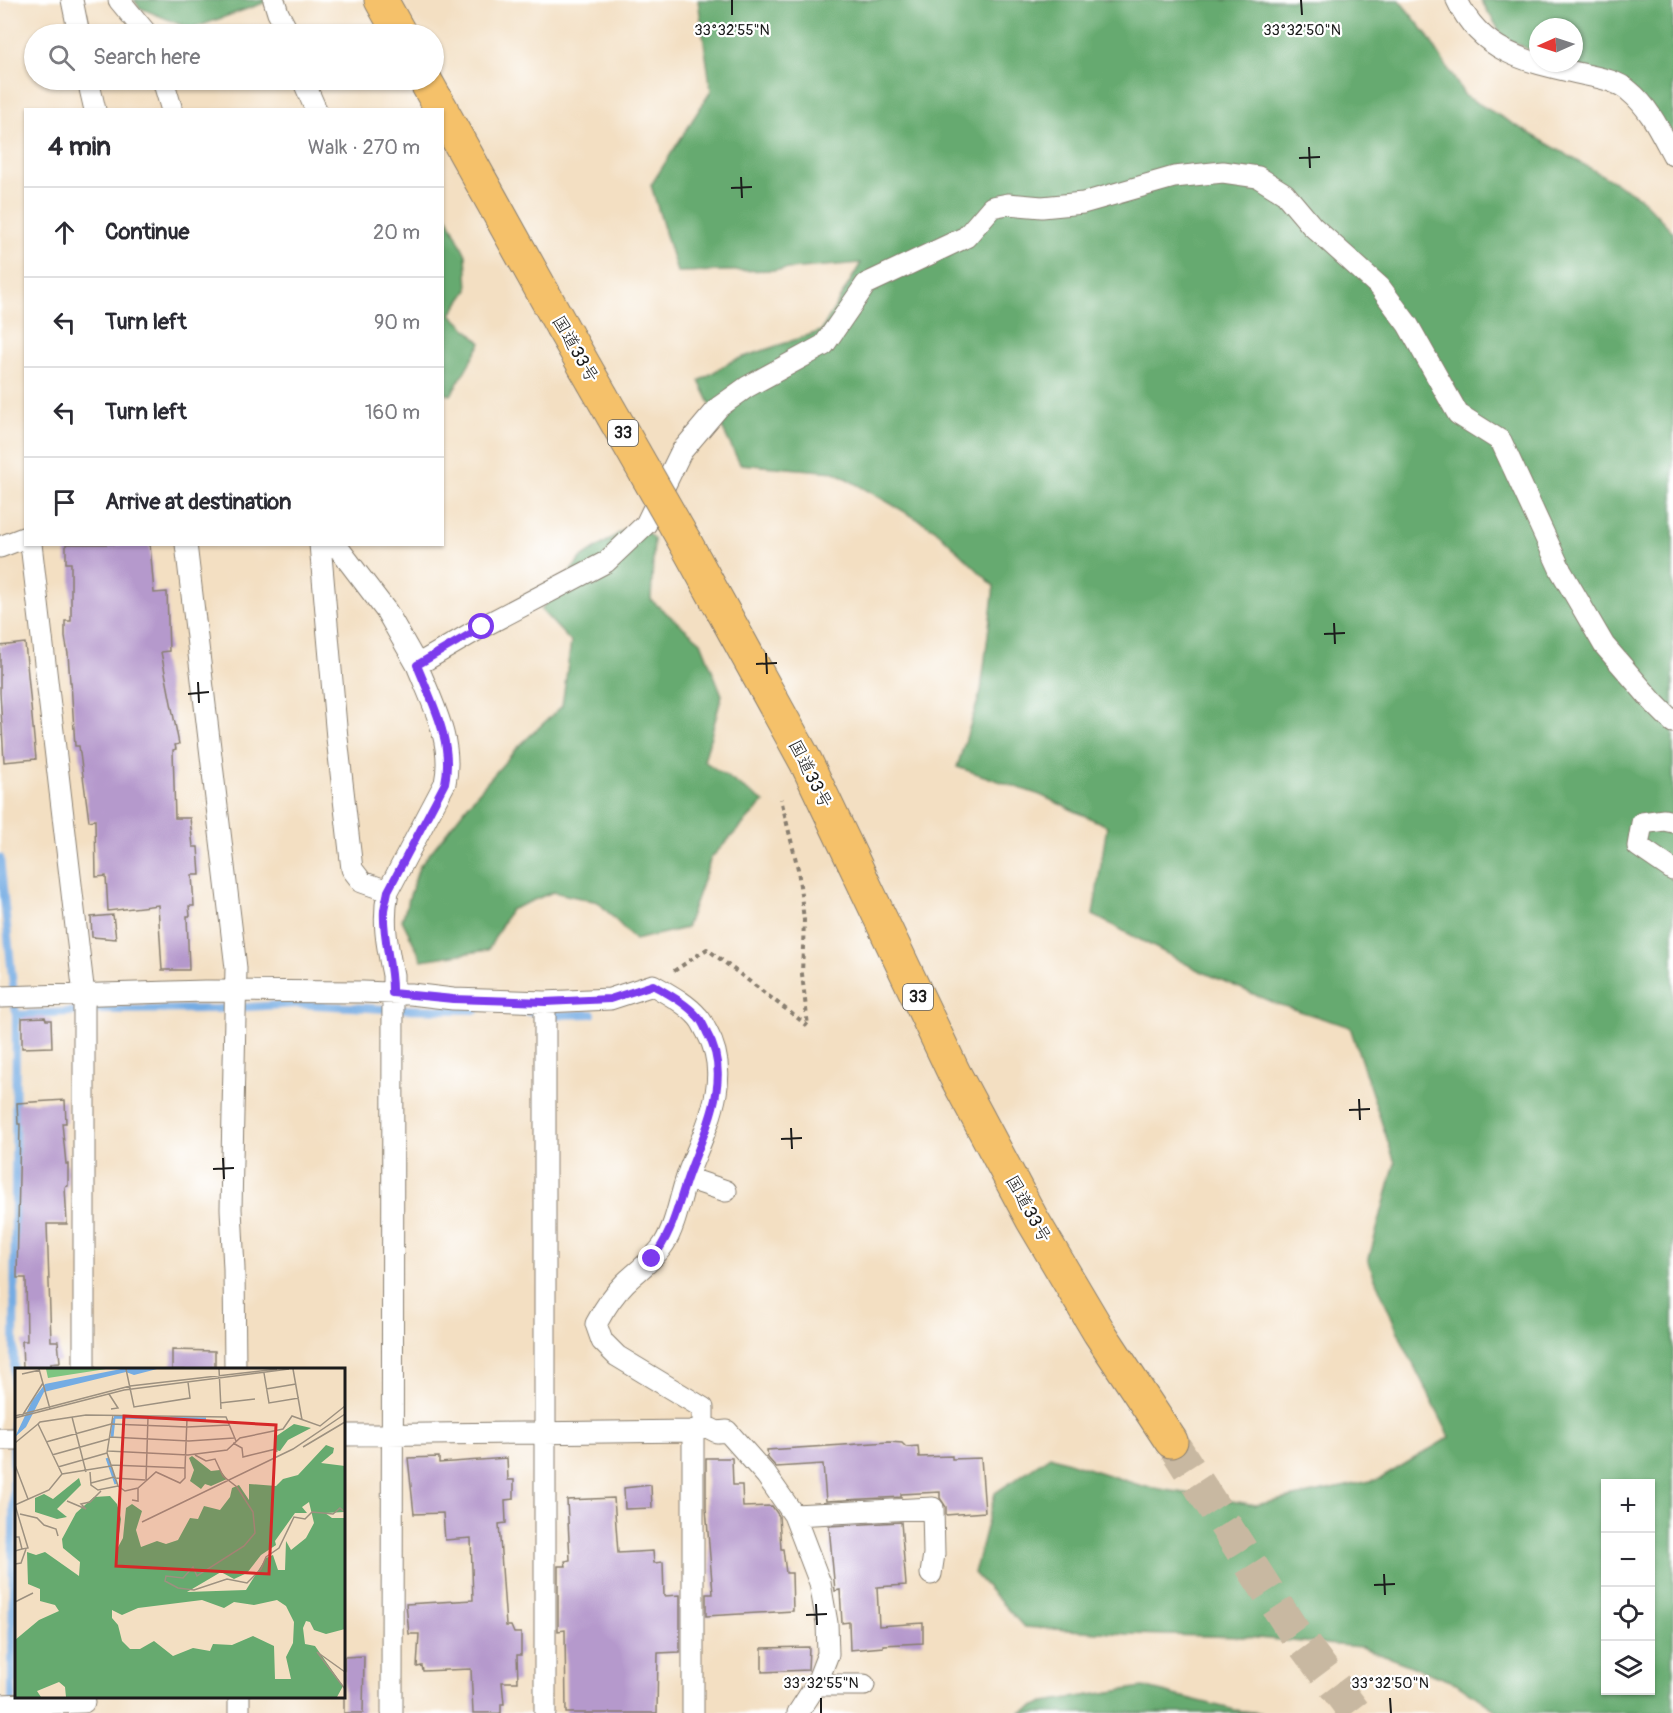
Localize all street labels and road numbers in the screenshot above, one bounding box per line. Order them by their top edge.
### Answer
street label: 国道33号 [547,311,603,387]
road number: 33 [608,420,638,446]
street label: 国道33号 [783,736,837,812]
road number: 33 [903,984,933,1010]
street label: 国道33号 [1000,1171,1056,1247]

